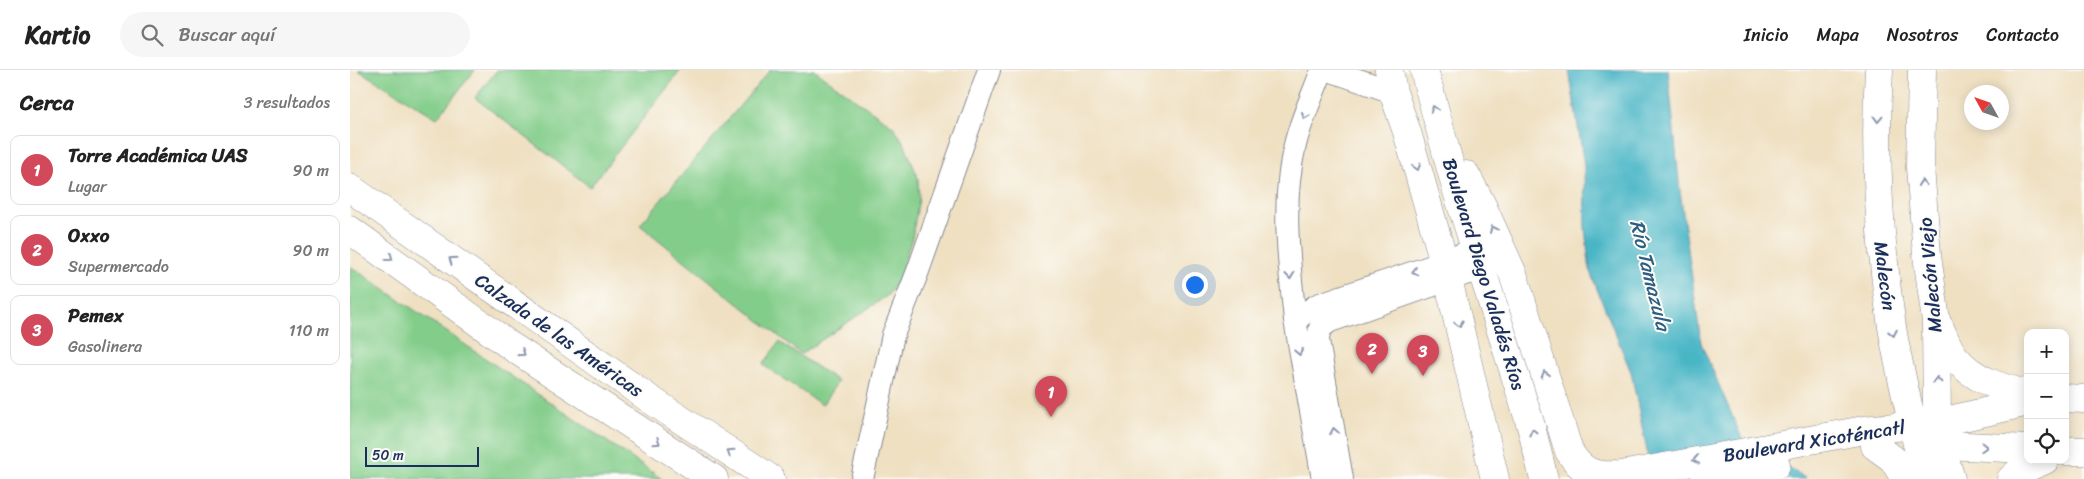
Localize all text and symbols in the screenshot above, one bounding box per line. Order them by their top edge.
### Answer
search box [120,12,470,57]
text: Kartio [25,14,90,56]
text: Buscar aquí [178,18,275,51]
text: Inicio [1744,19,1789,51]
text: Mapa [1817,19,1859,51]
text: Nosotros [1887,19,1958,51]
text: Contacto [1986,19,2059,51]
icon: search [138,21,166,49]
text: Cerca [20,84,74,122]
north arrow [1964,85,2009,130]
text: 3 resultados [244,88,330,117]
one-way arrow [1429,105,1439,114]
one-way arrow [1301,111,1311,119]
one-way arrow [1872,115,1883,123]
text: Torre Académica UAS [68,139,248,172]
street label: Boulevard Diego Valadés Ríos [1433,154,1535,394]
text: 1 [34,156,40,185]
text: 90 m [293,156,329,185]
one-way arrow [1411,163,1421,171]
text: Lugar [68,172,107,201]
one-way arrow [1916,179,1927,187]
water label: Río Tamazula [1619,216,1681,337]
street label: Malecón Viejo [1908,216,1951,334]
text: Oxxo [68,219,109,252]
one-way arrow [1488,226,1498,234]
text: 2 [32,236,42,265]
text: 90 m [293,236,329,265]
street label: Malecón [1864,239,1906,313]
text: Supermercado [68,252,169,281]
one-way arrow [384,252,393,261]
one-way arrow [449,257,458,266]
street label: Calzada de las Américas [468,264,651,406]
one-way arrow [1411,266,1419,276]
your location [1182,272,1208,298]
one-way arrow [1284,272,1295,280]
text: Pemex [68,299,123,332]
text: 3 [33,316,41,345]
text: 110 m [289,316,329,345]
one-way arrow [1453,320,1464,329]
one-way arrow [1888,328,1898,337]
map controls [2024,329,2069,464]
button: + [2024,329,2069,374]
text: Gasolinera [68,332,142,361]
pin: 2 [1356,333,1388,374]
pin: 3 [1407,335,1439,376]
one-way arrow [516,347,525,356]
one-way arrow [1293,348,1304,356]
one-way arrow [1540,371,1550,379]
button: − [2024,374,2069,419]
one-way arrow [1932,375,1942,383]
pin: 1 [1035,376,1067,417]
street label: Boulevard Xicoténcatl [1721,410,1908,472]
button: locate [2024,419,2069,464]
one-way arrow [1329,427,1339,435]
one-way arrow [1528,428,1538,436]
one-way arrow [652,436,661,445]
one-way arrow [1981,442,1989,453]
text: 50 m [372,443,404,468]
scale bar [365,444,479,467]
one-way arrow [726,449,736,458]
one-way arrow [1691,455,1700,465]

